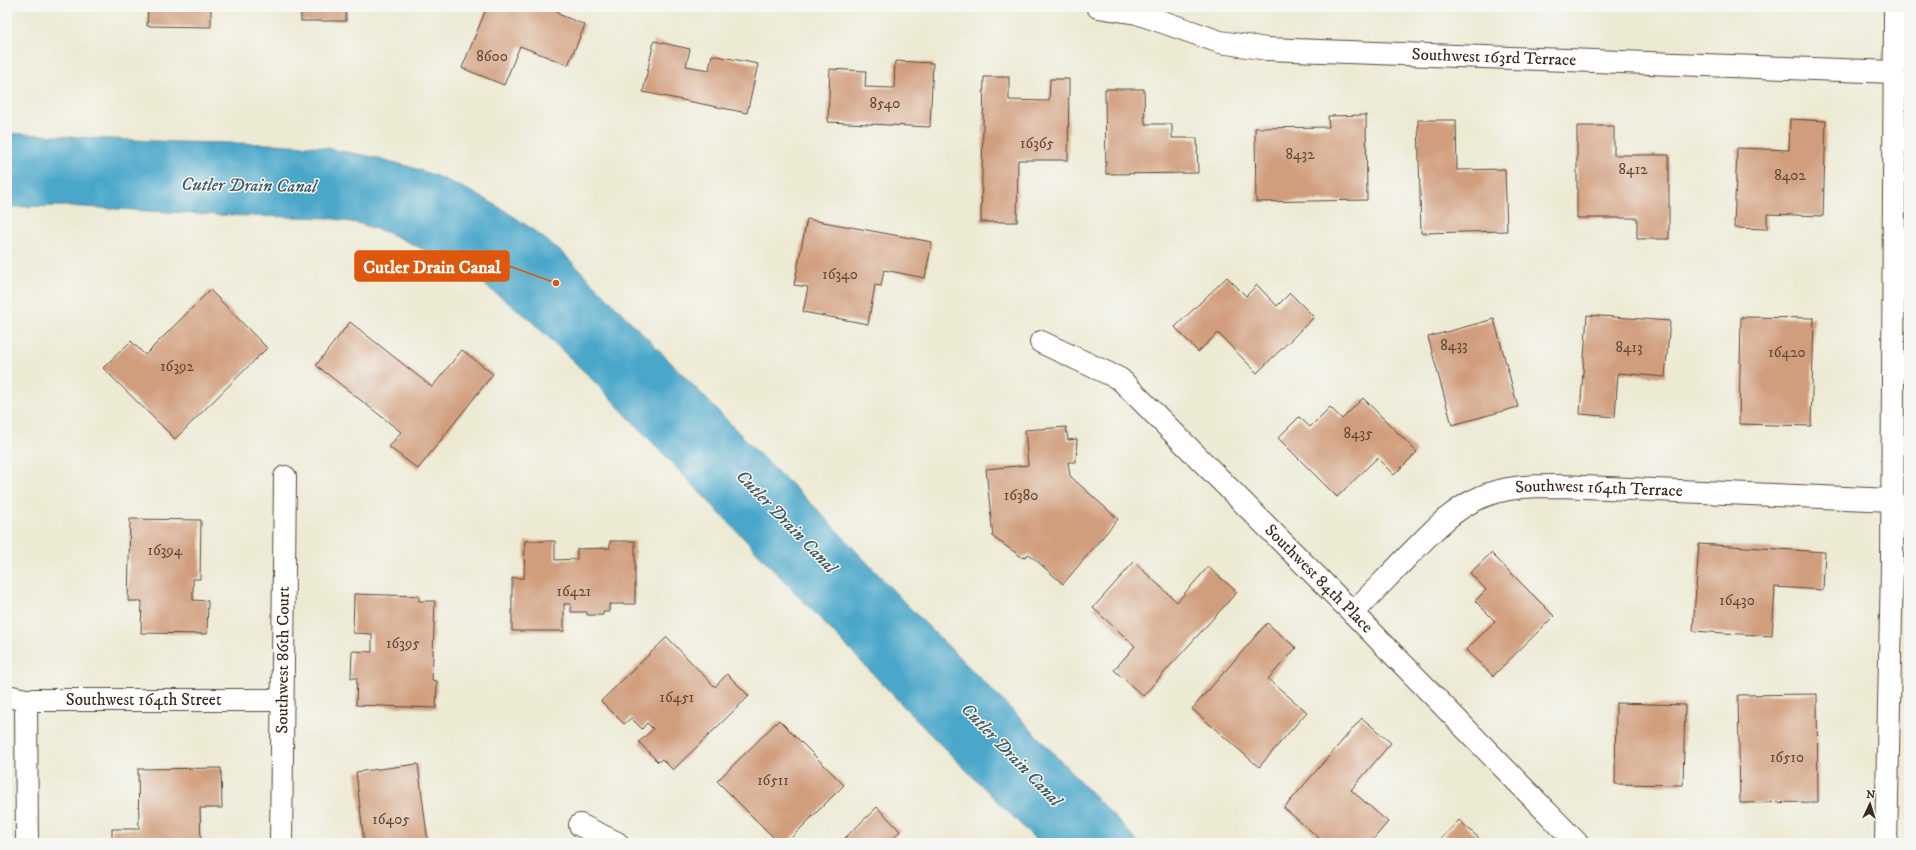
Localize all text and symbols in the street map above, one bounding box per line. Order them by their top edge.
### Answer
street label: Southwest 163rd Terrace [1411,43,1577,71]
house number: 8600 [476,47,508,66]
house number: 8540 [870,94,900,113]
house number: 16365 [1020,134,1055,153]
house number: 8432 [1285,145,1315,164]
house number: 8412 [1618,160,1648,179]
house number: 8402 [1774,166,1806,185]
water label: Cutler Drain Canal [181,174,319,198]
callout: Cutler Drain Canal [355,251,509,281]
text: Cutler Drain Canal [363,257,501,279]
house number: 16340 [822,265,858,284]
house number: 8433 [1440,336,1468,355]
house number: 8413 [1615,338,1643,357]
house number: 16420 [1768,343,1806,362]
house number: 16392 [160,357,194,376]
house number: 8435 [1343,424,1373,443]
water label: Cutler Drain Canal [731,466,843,580]
street label: Southwest 164th Terrace [1514,475,1683,502]
house number: 16380 [1004,486,1038,505]
street label: Southwest 84th Place [1260,519,1378,638]
house number: 16394 [148,541,183,560]
house number: 16421 [557,582,591,601]
street label: Southwest 86th Court [271,586,295,734]
house number: 16430 [1719,591,1755,610]
house number: 16395 [386,634,420,653]
house number: 16451 [660,688,694,707]
street label: Southwest 164th Street [66,689,222,711]
water label: Cutler Drain Canal [956,699,1068,813]
house number: 16510 [1770,748,1804,767]
house number: 16511 [757,771,789,790]
north arrow [1850,784,1890,824]
text: N [1866,788,1876,802]
house number: 16405 [372,810,410,829]

